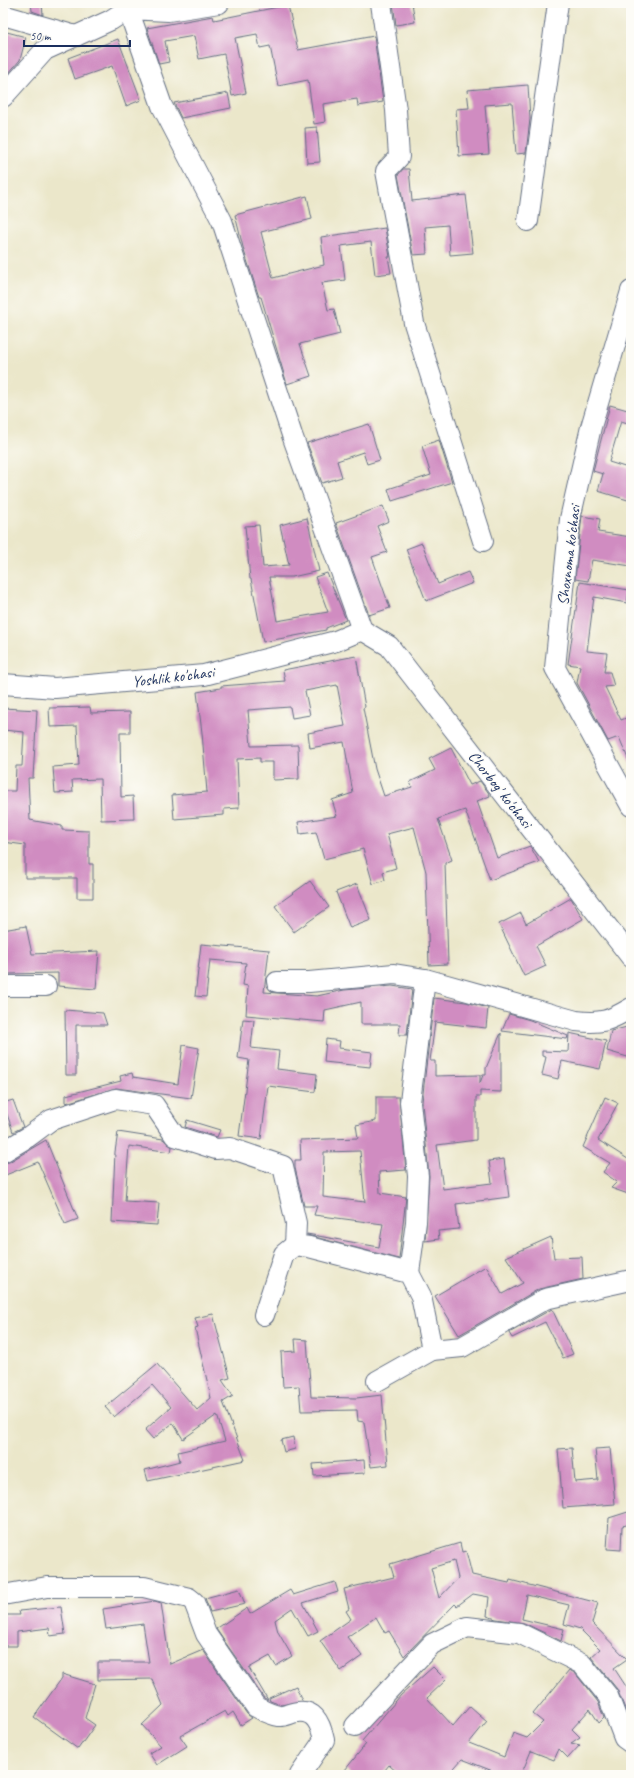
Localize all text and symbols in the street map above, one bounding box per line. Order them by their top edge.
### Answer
scale bar [24,22,130,48]
text: 50 m [30,28,52,44]
street label: Shoxnoma ko'chasi [553,502,585,606]
street label: Yoshlik ko'chasi [131,662,217,692]
street label: Chorbog' ko'chasi [464,747,538,834]

